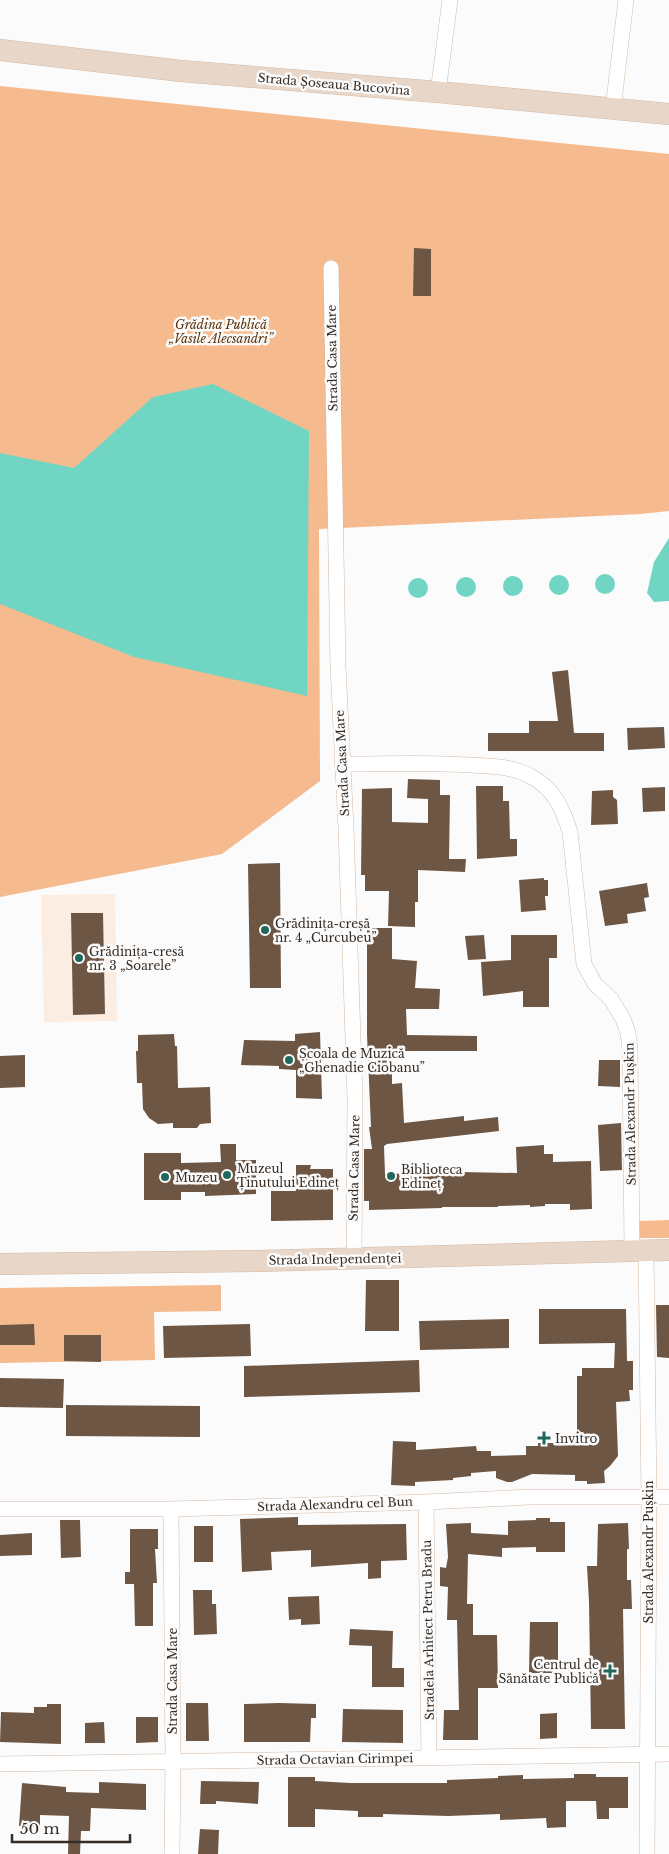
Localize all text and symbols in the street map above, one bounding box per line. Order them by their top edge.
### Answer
street label: Strada Șoseaua Bucovina [257,70,411,99]
street label: Strada Casa Mare [324,304,340,411]
park label: Grădina Publică „Vasile Alecsandri” [168,317,275,346]
street label: Strada Casa Mare [332,709,352,817]
place label: Grădinița-creșă nr. 4 „Curcubeu” [275,916,377,945]
marker: Grădinița-creșă nr. 4 „Curcubeu” [259,924,271,936]
place label: Grădinița-creșă nr. 3 „Soarele” [89,944,184,973]
marker: Grădinița-creșă nr. 3 „Soarele” [73,952,85,964]
street label: Strada Alexandr Pușkin [621,1042,640,1186]
place label: Școala de Muzică „Ghenadie Ciobanu” [299,1046,425,1075]
marker: Școala de Muzică „Ghenadie Ciobanu” [283,1054,295,1066]
street label: Strada Casa Mare [346,1114,362,1221]
place label: Muzeul Ținutului Edineț [237,1161,340,1191]
place label: Biblioteca Edineț [401,1162,463,1192]
marker: Muzeul Ținutului Edineț [221,1169,233,1181]
place label: Muzeu [175,1170,217,1185]
marker: Biblioteca Edineț [385,1170,397,1182]
marker: Muzeu [159,1171,171,1183]
street label: Strada Independenței [268,1250,402,1269]
marker: Invitro [537,1431,551,1445]
place label: Invitro [555,1431,598,1446]
street label: Strada Alexandr Pușkin [641,1481,657,1623]
street label: Strada Alexandru cel Bun [257,1494,413,1514]
street label: Stradela Arhitect Petru Bradu [419,1540,437,1720]
street label: Strada Casa Mare [165,1628,180,1734]
place label: Centrul de Sănătate Publică [498,1657,599,1686]
marker: Centrul de Sănătate Publică [603,1664,617,1678]
street label: Strada Octavian Cirimpei [257,1750,413,1768]
scale bar [12,1812,130,1844]
text: 50 m [20,1819,60,1838]

